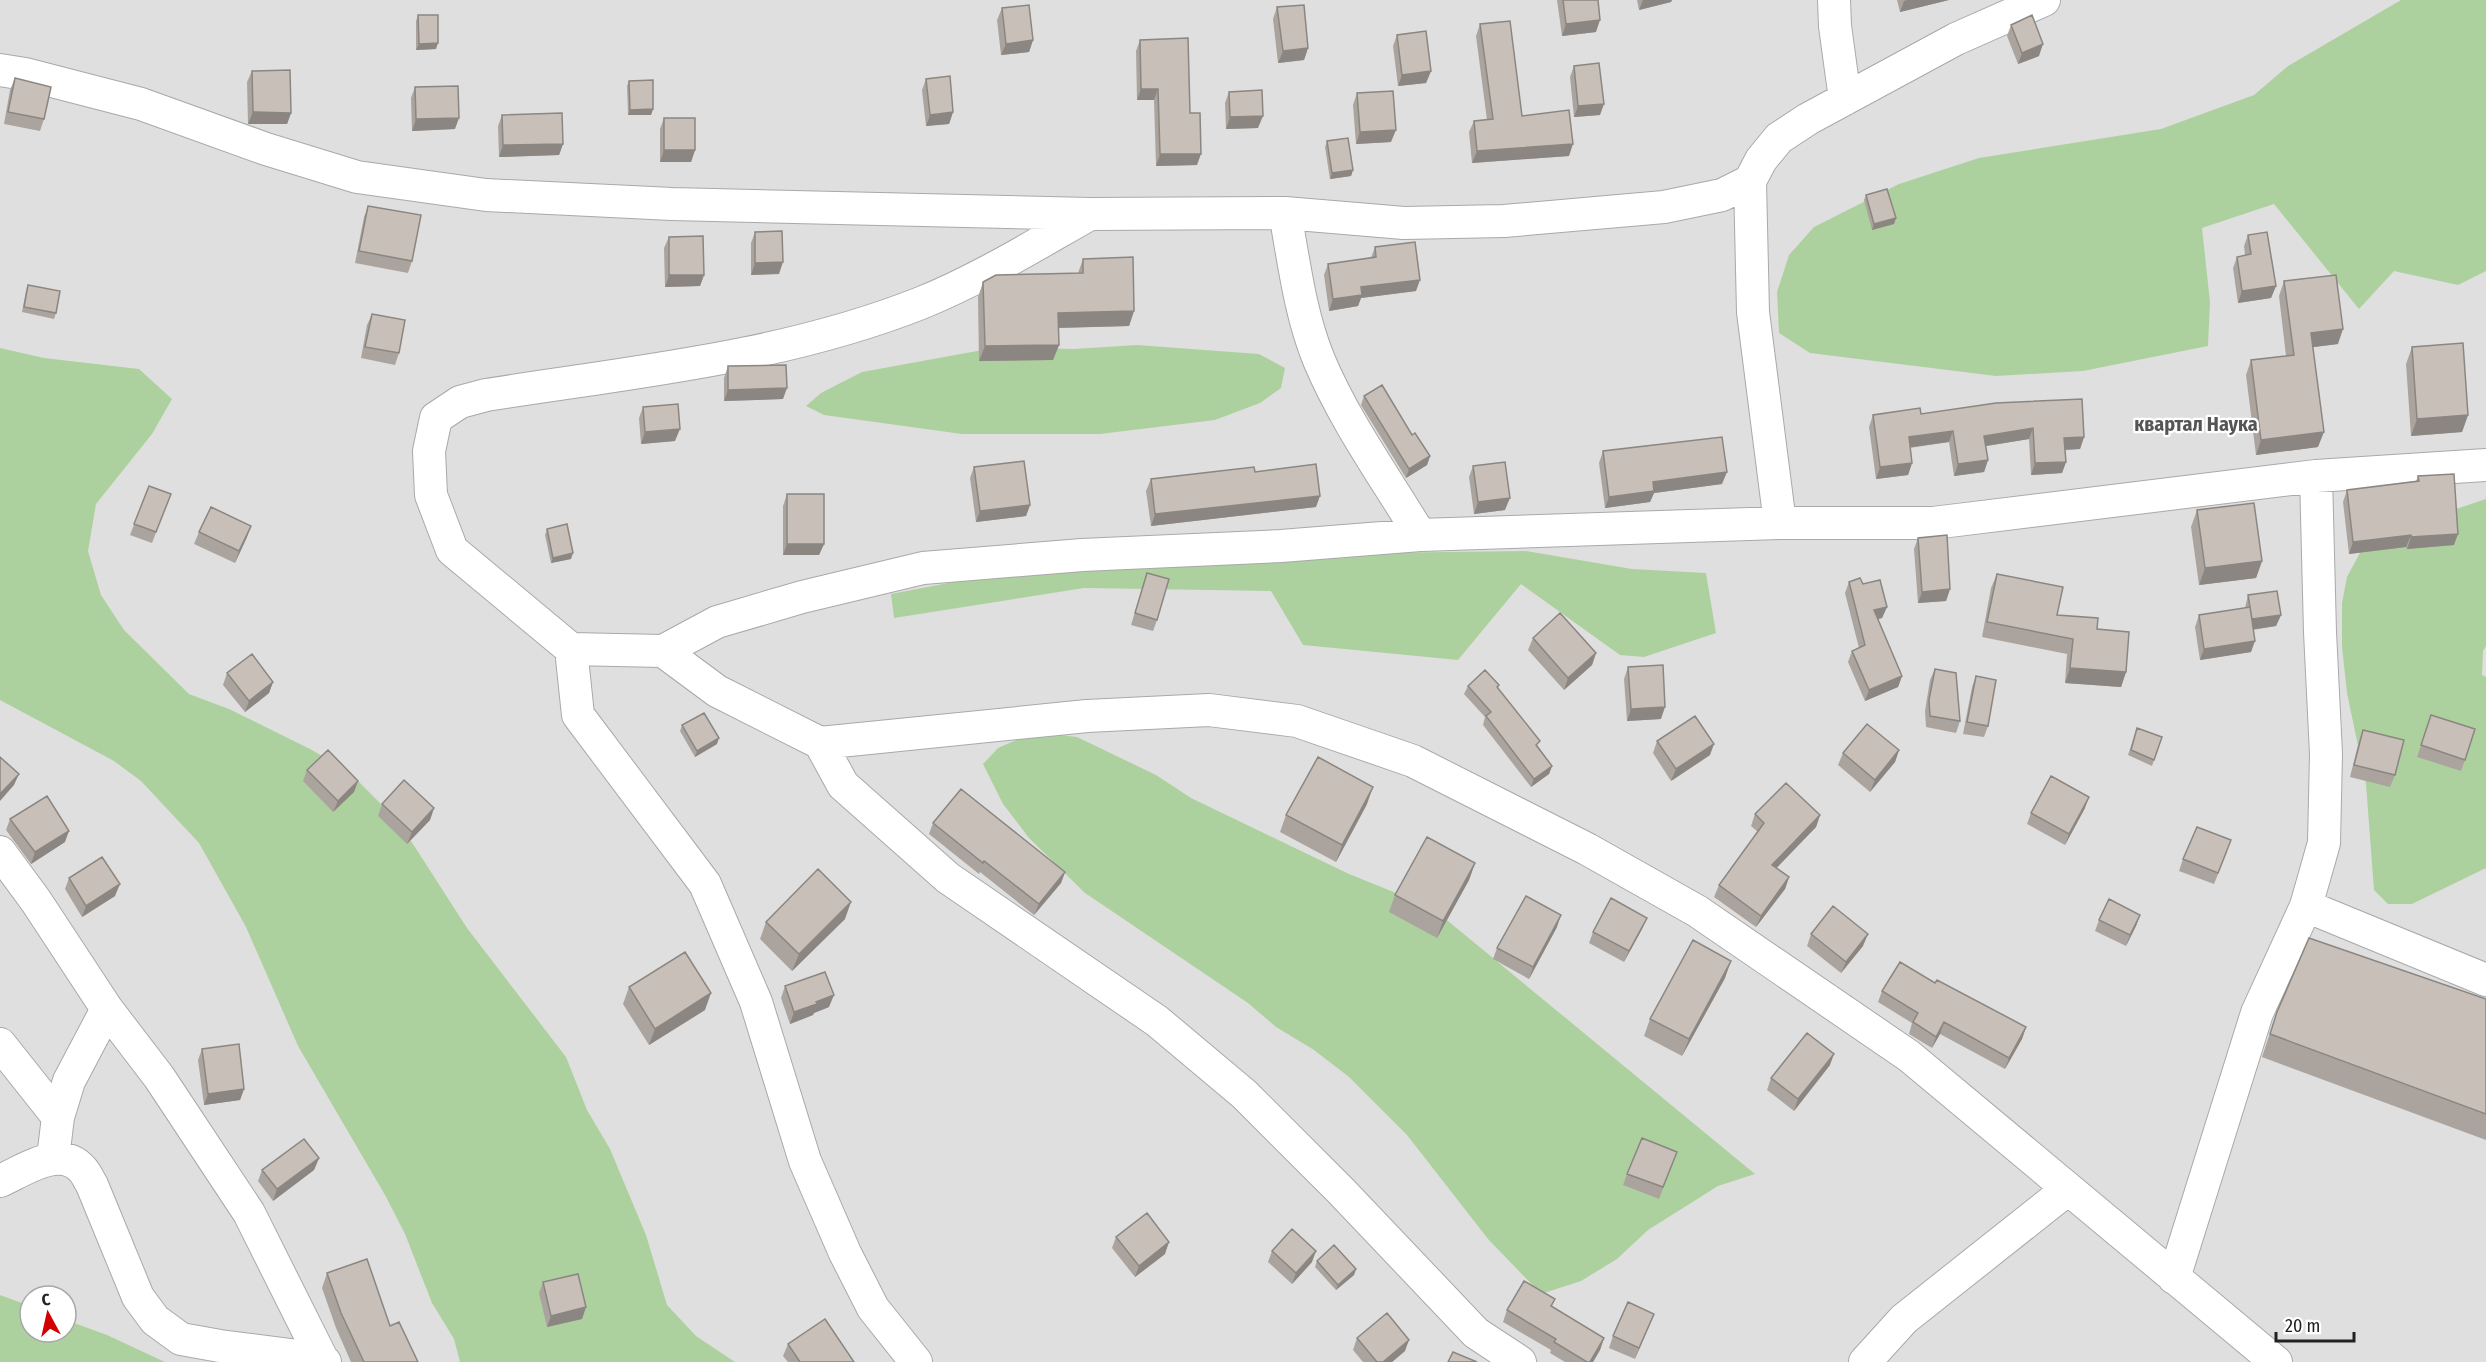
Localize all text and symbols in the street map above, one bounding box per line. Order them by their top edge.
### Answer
district label: квартал Наука [2134,412,2258,436]
north arrow [18,1284,78,1344]
text: С [41,1290,52,1310]
scale bar [2276,1305,2354,1343]
text: 20 m [2285,1315,2320,1337]

